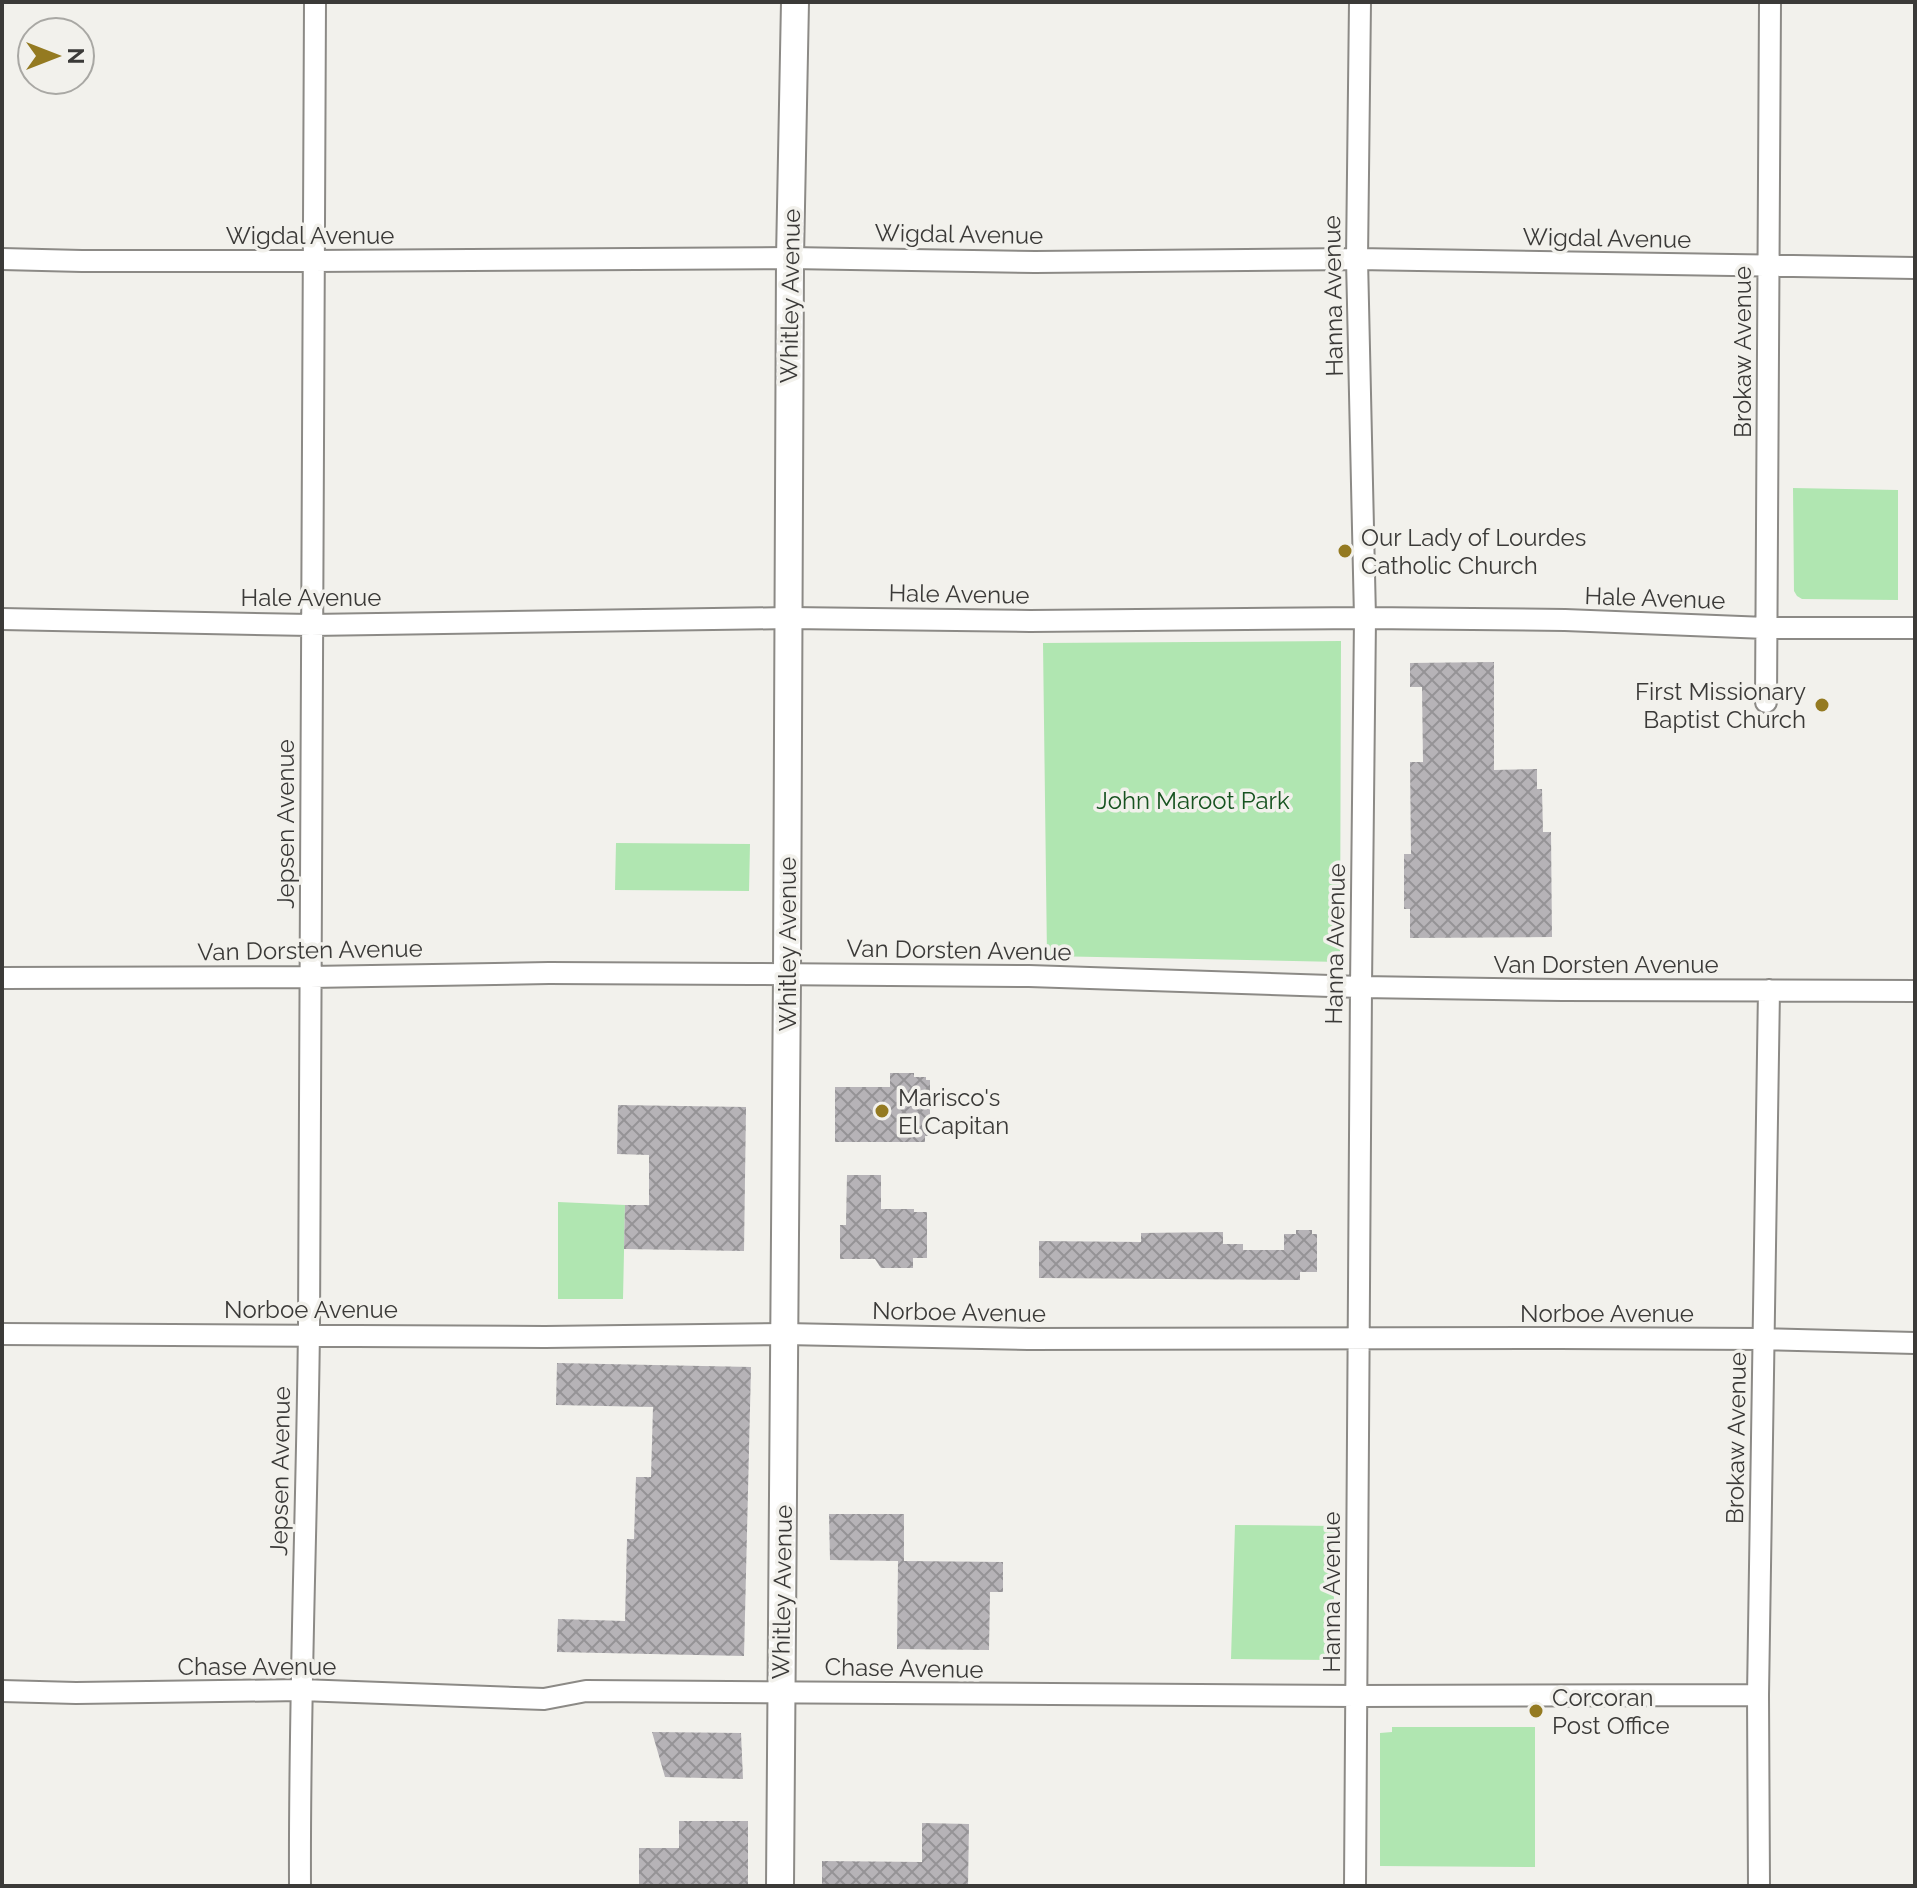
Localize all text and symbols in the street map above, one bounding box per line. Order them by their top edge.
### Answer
north arrow [16,16,96,96]
text: N [63,48,89,64]
street label: Whitley Avenue [774,208,806,384]
street label: Hanna Avenue [1317,215,1349,377]
street label: Wigdal Avenue [874,218,1044,250]
street label: Wigdal Avenue [226,221,394,250]
street label: Wigdal Avenue [1522,222,1692,254]
street label: Brokaw Avenue [1728,266,1757,438]
place label: Our Lady of Lourdes Catholic Church [1361,523,1586,580]
marker: Our Lady of Lourdes Catholic Church [1336,542,1354,560]
street label: Hale Avenue [888,578,1030,610]
street label: Hale Avenue [1584,581,1726,615]
street label: Hale Avenue [241,583,381,612]
place label: First Missionary Baptist Church [1635,677,1806,734]
marker: First Missionary Baptist Church [1813,696,1831,714]
street label: Jepsen Avenue [271,739,300,909]
park label: John Maroot Park [1096,786,1290,815]
street label: Whitley Avenue [773,857,802,1031]
street label: Hanna Avenue [1319,863,1351,1025]
street label: Van Dorsten Avenue [197,934,423,966]
street label: Van Dorsten Avenue [846,934,1072,966]
street label: Van Dorsten Avenue [1493,950,1719,979]
place label: Marisco's El Capitan [898,1083,1009,1140]
marker: Marisco's El Capitan [873,1102,891,1120]
street label: Norboe Avenue [224,1295,398,1324]
street label: Norboe Avenue [872,1296,1046,1328]
street label: Norboe Avenue [1520,1299,1694,1328]
street label: Brokaw Avenue [1720,1352,1752,1524]
street label: Jepsen Avenue [264,1386,296,1556]
street label: Whitley Avenue [766,1504,798,1680]
street label: Hanna Avenue [1317,1511,1346,1673]
street label: Chase Avenue [178,1652,336,1681]
street label: Chase Avenue [824,1652,984,1684]
place label: Corcoran Post Office [1552,1683,1670,1740]
marker: Corcoran Post Office [1527,1702,1545,1720]

